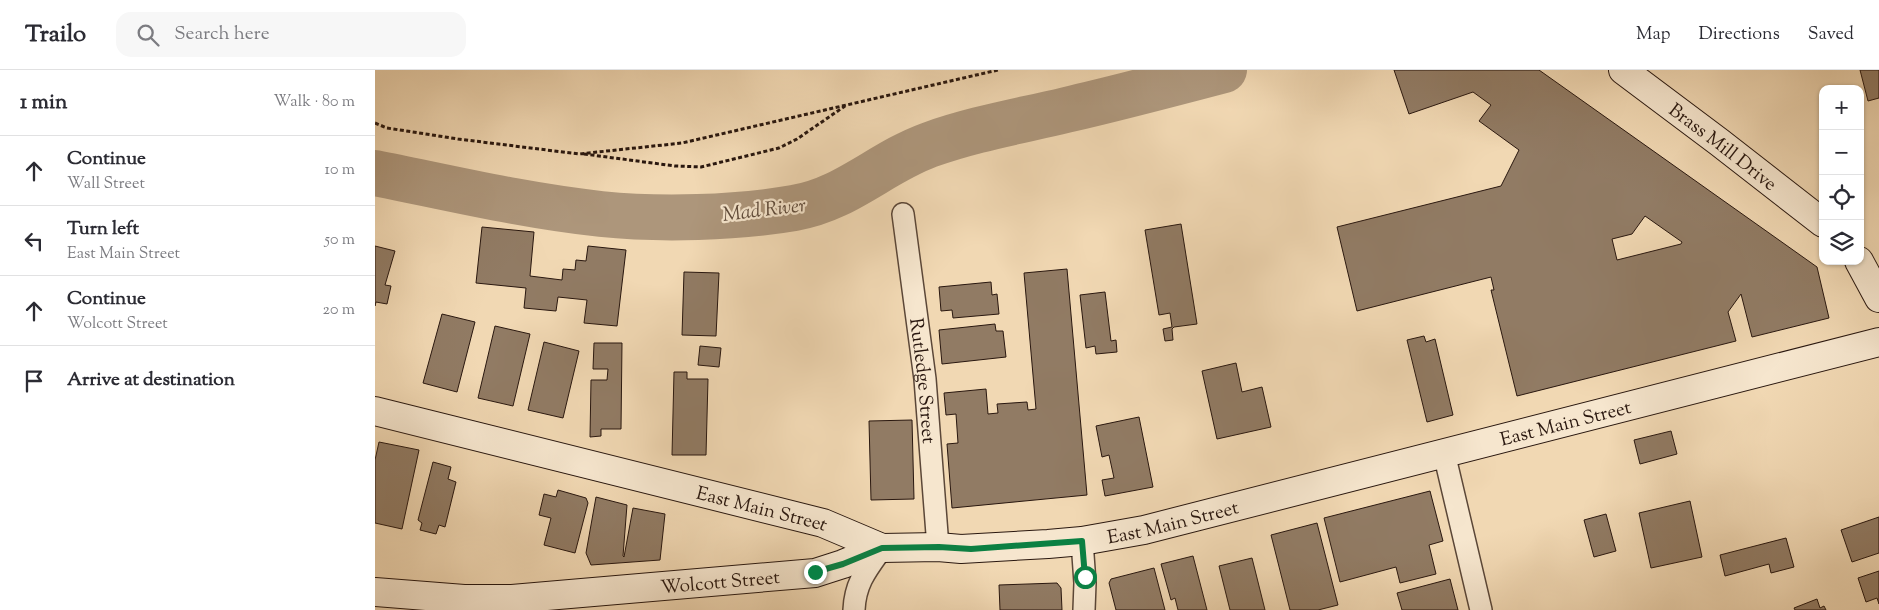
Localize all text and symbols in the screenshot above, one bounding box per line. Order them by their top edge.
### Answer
search box [116,12,466,57]
text: Trailo [25,18,86,52]
icon: search [134,21,162,49]
text: Search here [174,21,270,48]
text: Map [1636,22,1671,48]
text: Directions [1699,22,1780,48]
text: Saved [1808,22,1854,48]
map controls [1819,85,1864,265]
button: + [1819,85,1864,130]
text: 1 min [20,88,67,118]
text: Walk · 80 m [273,91,355,114]
street label: Brass Mill Drive [1662,98,1782,198]
button: − [1819,130,1864,175]
text: Continue [67,146,146,173]
icon: ahead [20,157,48,185]
text: 10 m [325,159,355,182]
text: Wall Street [67,173,145,196]
button: locate [1819,175,1864,220]
water label: Mad River [721,192,808,231]
text: Turn left [67,216,139,243]
button: layers [1819,220,1864,265]
icon: left [20,227,48,255]
text: 50 m [324,229,355,252]
text: East Main Street [67,243,180,266]
text: Continue [67,286,146,313]
icon: ahead [20,297,48,325]
text: 20 m [322,299,355,322]
text: Wolcott Street [67,313,168,336]
street label: Rutledge Street [901,316,941,445]
icon: arrive [20,367,48,395]
text: Arrive at destination [67,367,235,394]
street label: East Main Street [1497,395,1635,454]
street label: East Main Street [693,481,832,540]
street label: East Main Street [1105,495,1242,552]
route end [804,561,827,584]
street label: Wolcott Street [659,565,781,602]
route start [1074,566,1097,589]

